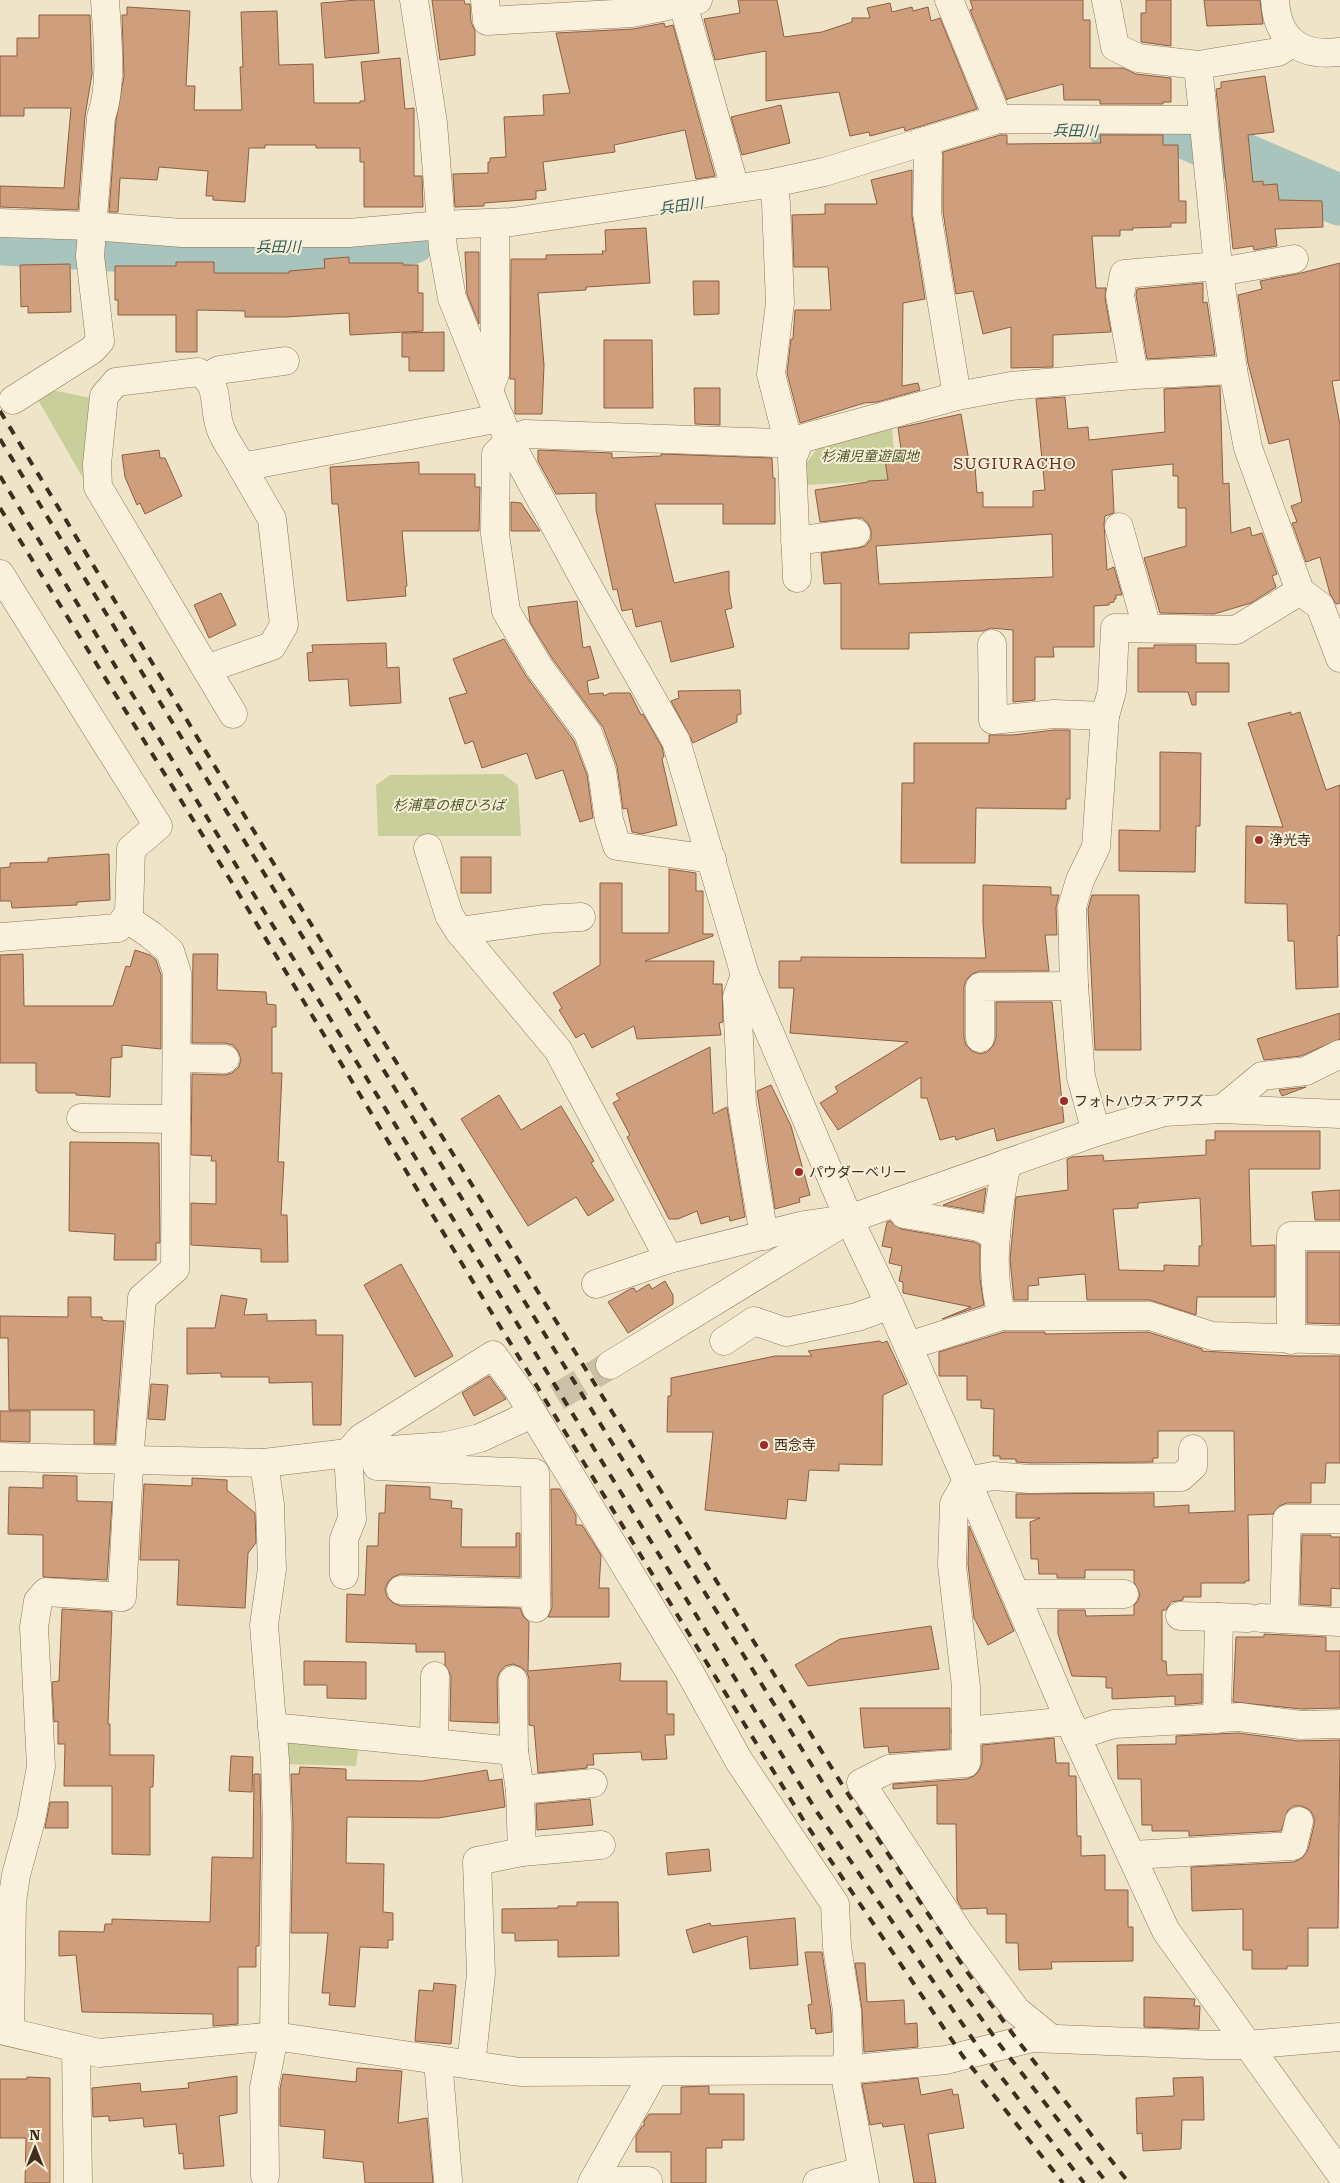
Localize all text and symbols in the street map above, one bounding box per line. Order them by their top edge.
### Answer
water label: 兵田川 [1052,122,1100,140]
water label: 兵田川 [657,194,707,218]
water label: 兵田川 [255,238,302,256]
park label: 杉浦児童遊園地 [821,448,921,464]
district label: SUGIURACHO [953,454,1077,473]
park label: 杉浦草の根ひろば [393,797,508,813]
place label: 浄光寺 [1269,832,1311,848]
marker: 浄光寺 [1253,834,1265,846]
place label: フォトハウス アワズ [1074,1093,1204,1109]
marker: フォトハウス アワズ [1058,1095,1070,1107]
place label: パウダーベリー [809,1164,907,1180]
marker: パウダーベリー [793,1166,805,1178]
place label: 西念寺 [774,1437,816,1453]
marker: 西念寺 [758,1439,770,1451]
north arrow [10,2123,60,2173]
text: N [30,2127,41,2143]

